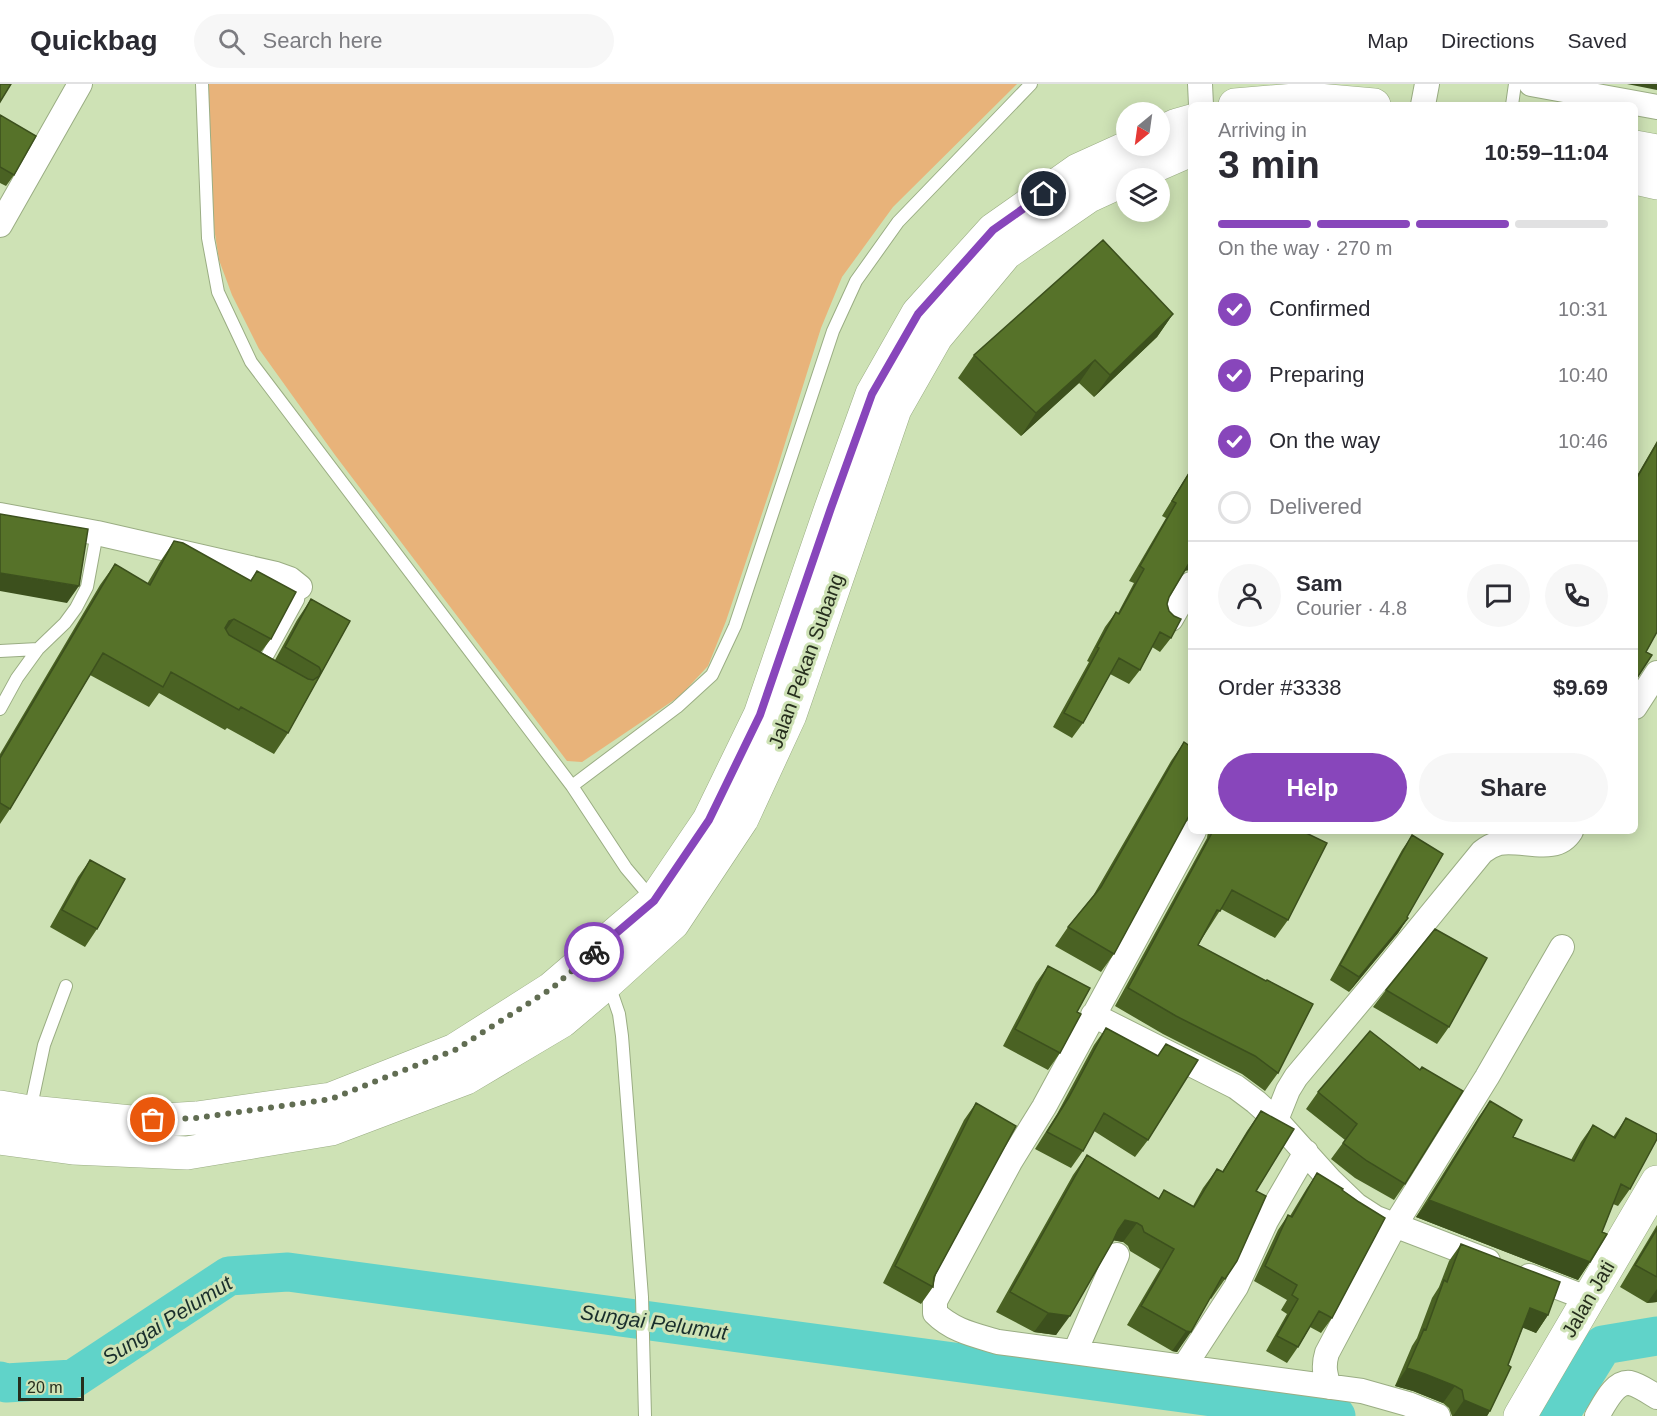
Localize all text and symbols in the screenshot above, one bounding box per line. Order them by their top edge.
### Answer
search box [194,14,614,68]
text: Quickbag [30,25,158,56]
icon: search [215,25,248,58]
text: Search here [263,28,382,53]
text: Map [1367,29,1408,52]
text: Directions [1441,29,1534,52]
text: Saved [1567,29,1627,52]
north arrow [1116,102,1170,156]
map controls [1116,102,1170,222]
text: Arriving in [1218,119,1307,141]
text: 10:59–11:04 [1484,140,1608,165]
text: 3 min [1218,143,1320,186]
pin [1018,168,1069,219]
button: layers [1116,168,1170,222]
icon: home [1027,177,1060,210]
text: On the way · 270 m [1218,237,1393,259]
icon: check [1218,293,1251,326]
text: Confirmed [1269,296,1370,321]
text: 10:31 [1558,298,1608,320]
icon: check [1218,359,1251,392]
text: Preparing [1269,362,1364,387]
text: 10:40 [1558,364,1608,386]
icon: check [1218,425,1251,458]
text: On the way [1269,428,1380,453]
text: 10:46 [1558,430,1608,452]
text: Delivered [1269,494,1362,519]
button: person [1218,564,1281,627]
button: chat [1467,564,1530,627]
button: phone [1545,564,1608,627]
street label: Jalan Pekan Subang [764,571,848,751]
text: Sam [1296,571,1342,596]
text: Courier · 4.8 [1296,597,1407,619]
text: Order #3338 [1218,675,1342,700]
text: $9.69 [1553,675,1608,700]
button: Help [1218,753,1407,822]
button: Share [1419,753,1608,822]
courier [564,922,624,982]
icon: bike [578,936,611,969]
pin [127,1094,178,1145]
icon: bag [136,1103,169,1136]
street label: Jalan Jati [1557,1257,1619,1341]
water label: Sungai Pelumut [98,1270,237,1369]
water label: Sungai Pelumut [579,1300,730,1344]
scale bar [18,1374,84,1402]
text: 20 m [27,1379,63,1396]

